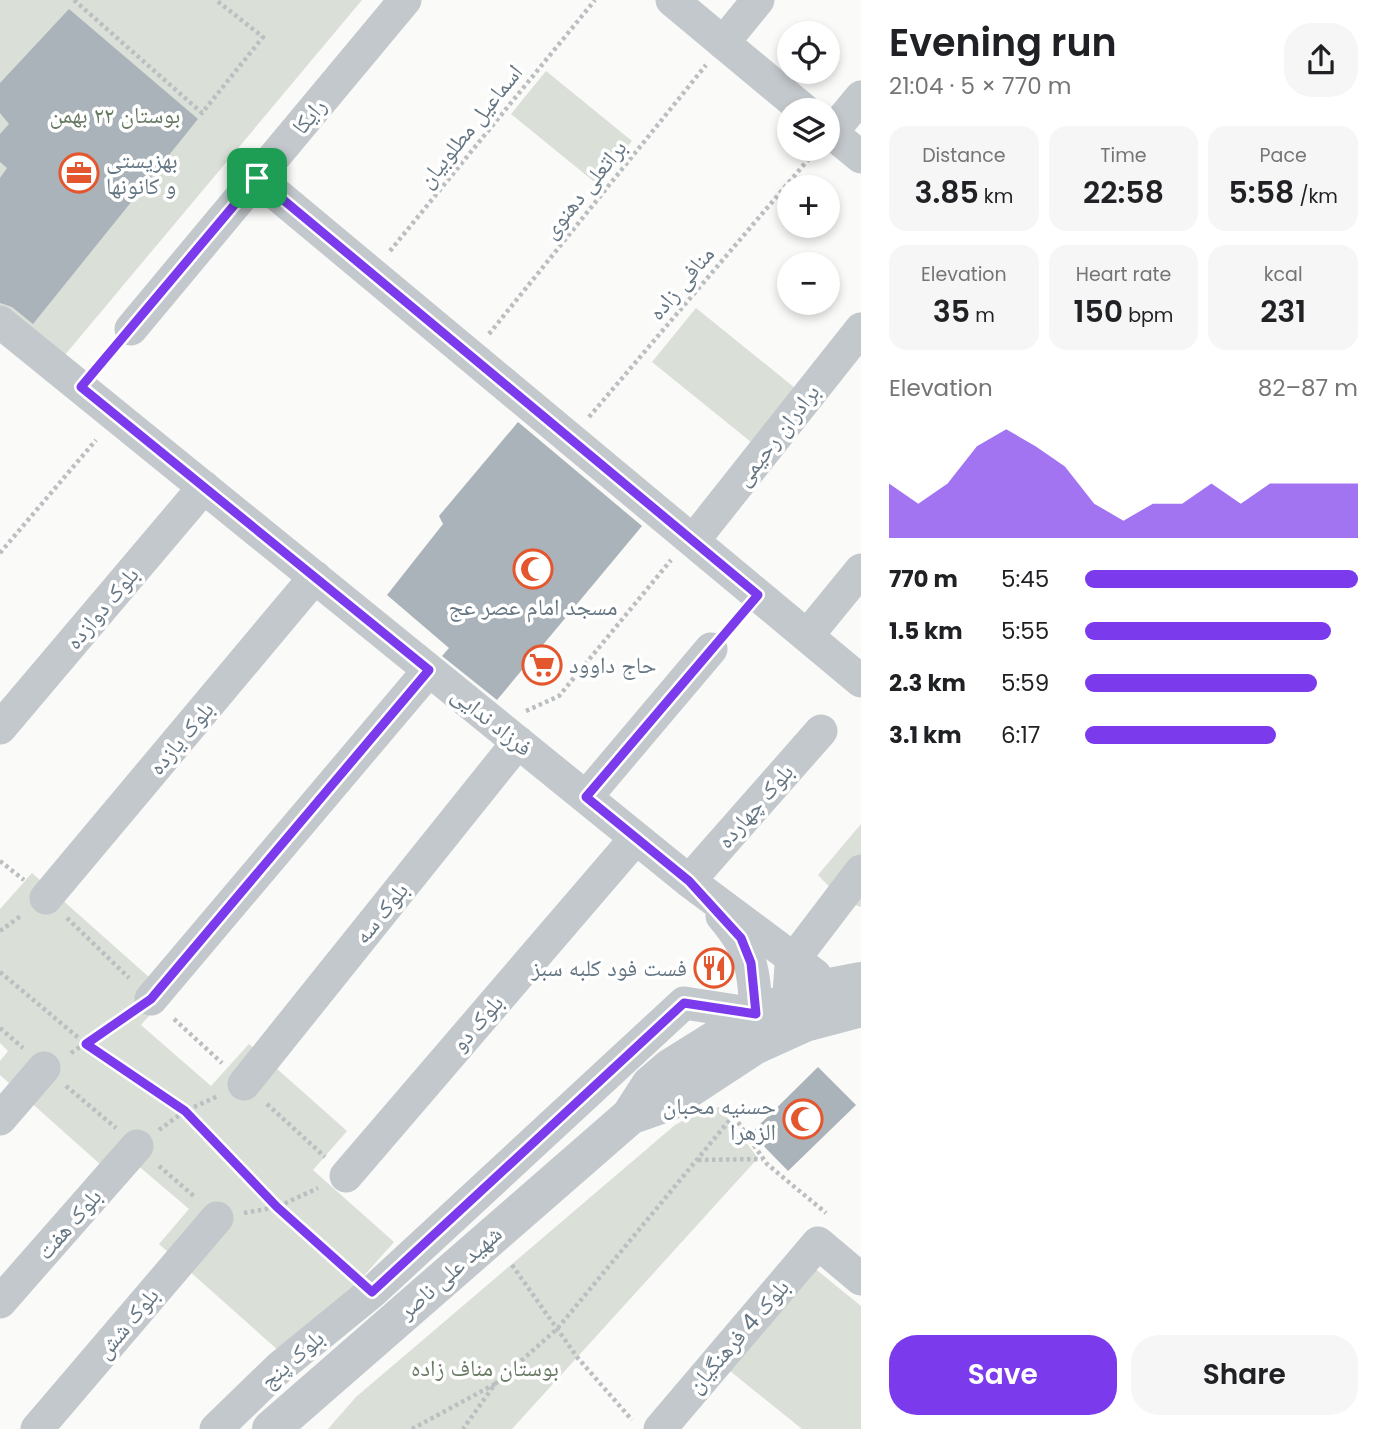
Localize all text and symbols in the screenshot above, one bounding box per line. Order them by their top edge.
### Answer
text: Evening run [889,16,1117,69]
map controls [777,21,840,315]
button: locate [777,21,840,84]
button: share [1284,23,1358,97]
street label: اسماعیل مطلوبیان [410,57,530,195]
text: 21:04 · 5 × 770 m [889,70,1071,102]
street label: رایکا [284,91,334,141]
button: layers [777,98,840,161]
park label: بوستان ۲۲ بهمن [50,99,180,131]
street label: براتعلی دهنوی [534,133,634,245]
text: Distance [922,142,1005,169]
text: Time [1100,142,1147,169]
text: Pace [1260,142,1307,169]
place label: بهزیستی و کانونها [106,144,178,202]
pin [227,148,287,208]
office icon: بهزیستی و کانونها [58,152,100,194]
icon: arrive [238,159,276,197]
text: 3.85 [914,171,979,214]
text: 22:58 [1083,171,1164,214]
text: 5:58 [1229,171,1294,214]
button: + [777,175,840,238]
text: km [979,183,1013,210]
text: /km [1294,183,1338,210]
street label: منافی زاده [640,239,722,327]
button: − [777,252,840,315]
text: Elevation [921,261,1007,288]
text: Heart rate [1076,261,1171,288]
text: kcal [1264,261,1303,288]
text: 35 [933,290,970,333]
text: 150 [1074,290,1123,333]
text: 231 [1260,290,1306,333]
text: m [970,302,995,329]
text: bpm [1123,302,1173,329]
text: Elevation [889,372,993,404]
text: 82–87 m [1258,372,1358,404]
street label: برادران رحیمی [727,377,827,493]
mosque icon: مسجد امام عصر عج [512,548,554,590]
street label: بلوک دوازده [58,560,146,656]
text: 770 m [889,563,958,595]
text: 5:45 [1001,563,1049,595]
place label: مسجد امام عصر عج [448,591,618,623]
text: 1.5 km [889,615,963,647]
text: 5:55 [1001,615,1049,647]
supermarket icon: حاج داوود [521,644,563,686]
place label: حاج داوود [569,649,656,681]
text: 2.3 km [889,667,966,699]
text: 5:59 [1001,667,1049,699]
street label: فرزاد ندایی [445,679,539,763]
street label: بلوک یازده [141,694,221,782]
text: 3.1 km [889,719,962,751]
text: 6:17 [1001,719,1040,751]
street label: بلوک چهارده [709,757,801,855]
street label: بلوک سه [346,875,416,951]
restaurant icon: فست فود کلبه سبز [693,947,735,989]
place label: فست فود کلبه سبز [530,952,687,984]
street label: بلوک دو [443,988,511,1058]
place label: حسنیه محبان الزهرا [663,1090,776,1148]
mosque icon: حسنیه محبان الزهرا [782,1098,824,1140]
street label: بلوک هفت [29,1181,109,1267]
street label: شهید علی ناصر [390,1218,509,1327]
street label: بلوک 4 فرهنگیان [679,1272,797,1400]
street label: بلوک شش [88,1281,166,1365]
street label: بلوک پنج [253,1322,331,1396]
button: Save [889,1335,1117,1415]
button: Share [1131,1335,1358,1415]
park label: بوستان مناف زاده [411,1352,559,1384]

